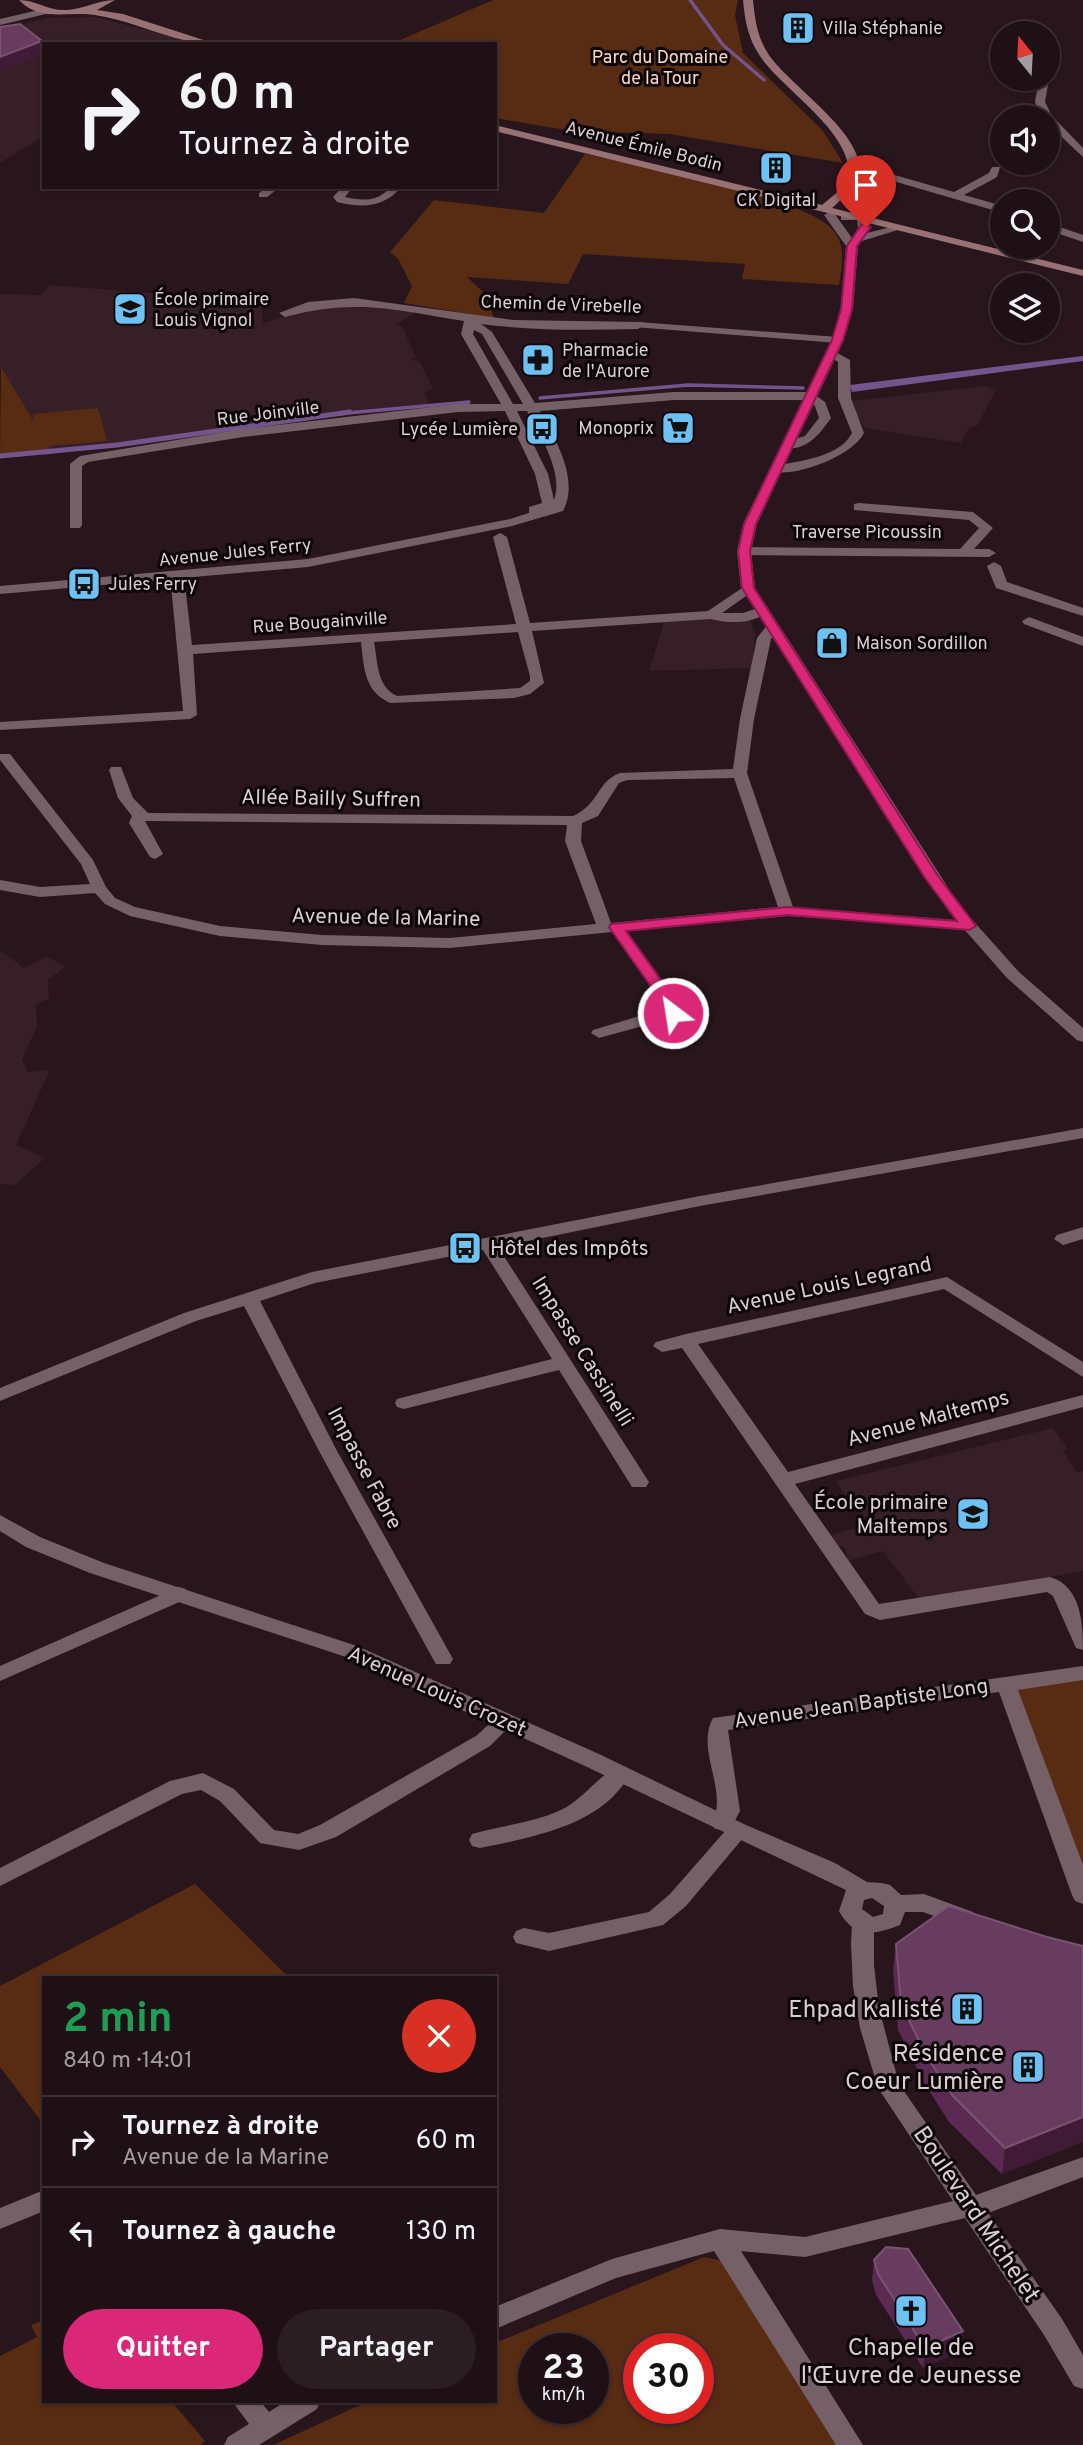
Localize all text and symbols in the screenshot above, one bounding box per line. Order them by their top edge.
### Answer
building icon: Villa Stéphanie [779,9,817,47]
place label: Villa Stéphanie [822,18,943,41]
north arrow [990,21,1060,91]
map controls [990,21,1060,343]
park label: Parc du Domaine de la Tour [592,47,728,91]
text: 60 m [178,65,296,127]
icon: right [63,70,154,161]
button: sound [990,105,1060,175]
street label: Avenue Émile Bodin [563,115,725,178]
text: Tournez à droite [178,126,410,166]
building icon: CK Digital [757,149,795,187]
pin [836,155,896,227]
icon: arrive [847,166,885,204]
button: search [990,189,1060,259]
place label: CK Digital [736,190,816,213]
button: layers [990,273,1060,343]
place label: École primaire Louis Vignol [154,287,269,333]
school or university icon: École primaire Louis Vignol [111,290,149,328]
street label: Chemin de Virebelle [480,291,642,320]
place label: Pharmacie de l'Aurore [562,340,650,384]
pharmacy icon: Pharmacie de l'Aurore [519,341,557,379]
street label: Rue Joinville [216,397,321,432]
supermarket icon: Monoprix [659,409,697,447]
bus stop icon: Lycée Lumière [523,410,561,448]
place label: Monoprix [578,418,654,441]
place label: Lycée Lumière [400,419,518,442]
street label: Traverse Picoussin [792,522,942,545]
street label: Avenue Jules Ferry [158,534,313,573]
bus stop icon: Jules Ferry [65,565,103,603]
place label: Jules Ferry [108,574,197,597]
street label: Rue Bougainville [252,607,388,640]
shop icon: Maison Sordillon [813,624,851,662]
place label: Maison Sordillon [856,633,988,656]
street label: Allée Bailly Suffren [241,784,421,815]
street label: Avenue de la Marine [291,903,481,934]
position arrow [636,976,710,1050]
bus stop icon: Hôtel des Impôts [446,1229,484,1267]
place label: Hôtel des Impôts [490,1236,649,1263]
street label: Avenue Louis Legrand [724,1252,934,1321]
street label: Impasse Cassinelli [525,1272,639,1432]
street label: Avenue Maltemps [844,1385,1012,1454]
street label: Impasse Fabre [320,1403,407,1535]
place label: École primaire Maltemps [814,1489,948,1541]
school or university icon: École primaire Maltemps [954,1495,992,1533]
street label: Avenue Louis Crozet [343,1641,530,1744]
street label: Avenue Jean Baptiste Long [732,1673,990,1736]
building icon: Ehpad Kallisté [948,1990,986,2028]
text: 2 min [63,1994,173,2047]
place label: Ehpad Kallisté [788,1996,942,2026]
button: close [402,1999,476,2073]
place label: Résidence Coeur Lumière [845,2040,1004,2098]
text: 840 m · 14:01 [63,2047,193,2076]
building icon: Résidence Coeur Lumière [1009,2048,1047,2086]
text: Tournez à droite [122,2111,319,2144]
street label: Boulevard Michelet [905,2121,1045,2309]
icon: right [63,2123,101,2161]
text: 60 m [416,2125,476,2158]
text: Avenue de la Marine [122,2144,329,2173]
icon: left [63,2214,101,2252]
text: Tournez à gauche [122,2216,336,2249]
text: 130 m [406,2216,476,2249]
church icon: Chapelle de l'Œuvre de Jeunesse [892,2292,930,2330]
button: Quitter [63,2309,263,2389]
button: Partager [277,2309,476,2389]
speed limit sign: 30 [623,2333,714,2424]
place label: Chapelle de l'Œuvre de Jeunesse [801,2334,1021,2392]
text: 23 [542,2347,585,2391]
text: km/h [542,2384,585,2407]

